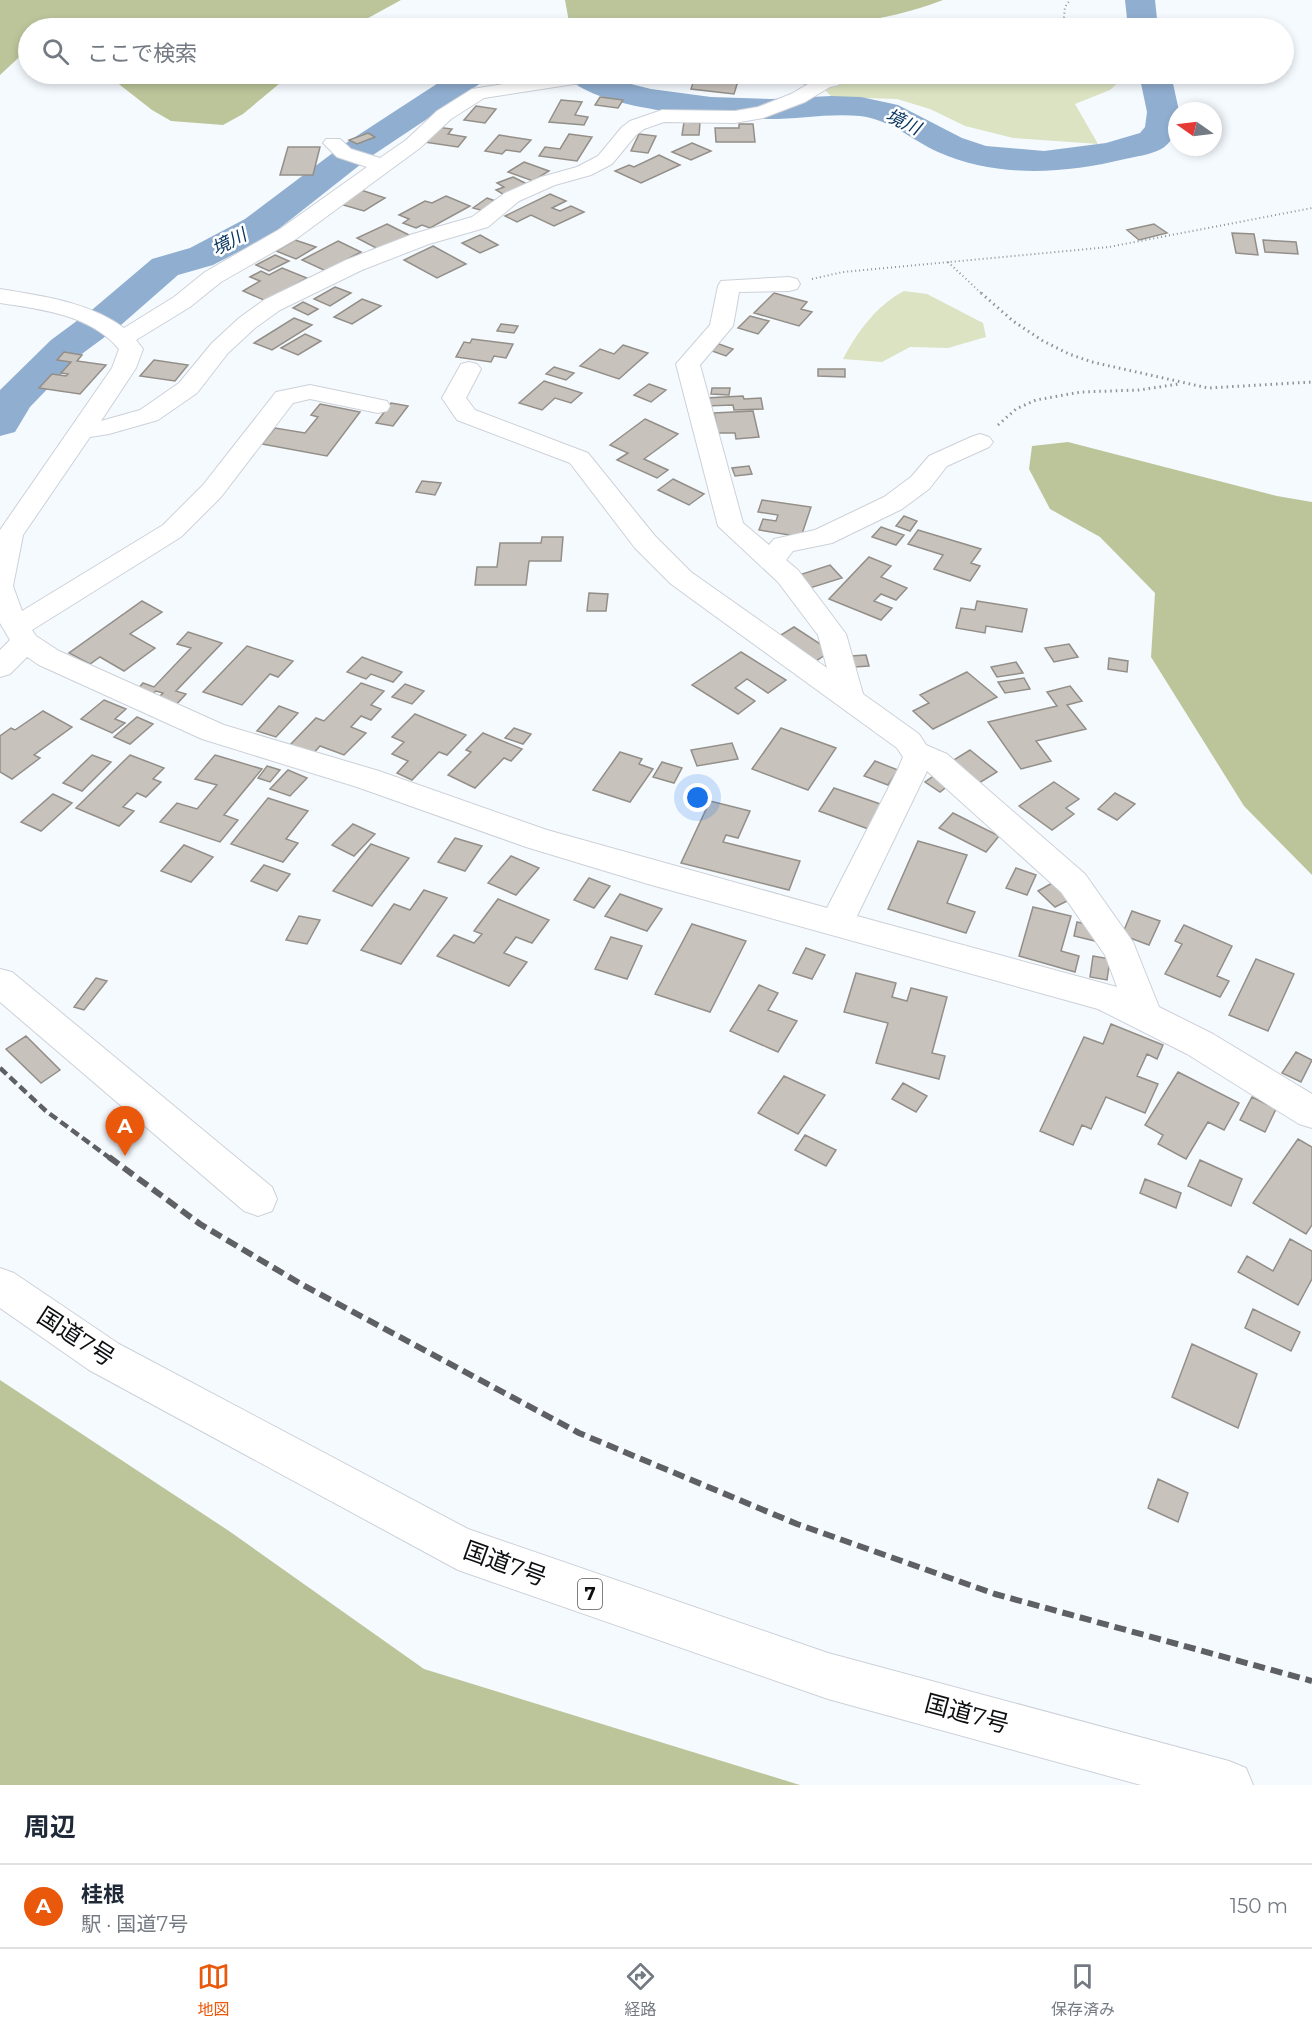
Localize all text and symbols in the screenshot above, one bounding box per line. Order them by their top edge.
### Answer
search box [18,18,1294,84]
icon: search [39,35,72,68]
text: ここで検索 [87,40,197,67]
north arrow [1168,102,1222,156]
water label: 境川 [882,104,926,140]
water label: 境川 [208,223,252,260]
your location [683,783,712,812]
pin: A [106,1106,144,1156]
street label: 国道7号 [32,1301,120,1372]
street label: 国道7号 [460,1535,551,1592]
road number: 7 [578,1579,602,1609]
street label: 国道7号 [922,1688,1012,1739]
text: 周辺 [24,1811,76,1843]
text: 桂根 [81,1881,125,1908]
text: A [36,1894,51,1918]
text: 150 m [1230,1894,1288,1918]
text: 駅 · 国道7号 [81,1912,188,1936]
tab: 地図 [197,1960,230,2020]
tab: 経路 [624,1960,657,2020]
tab: 保存済み [1051,1960,1115,2020]

